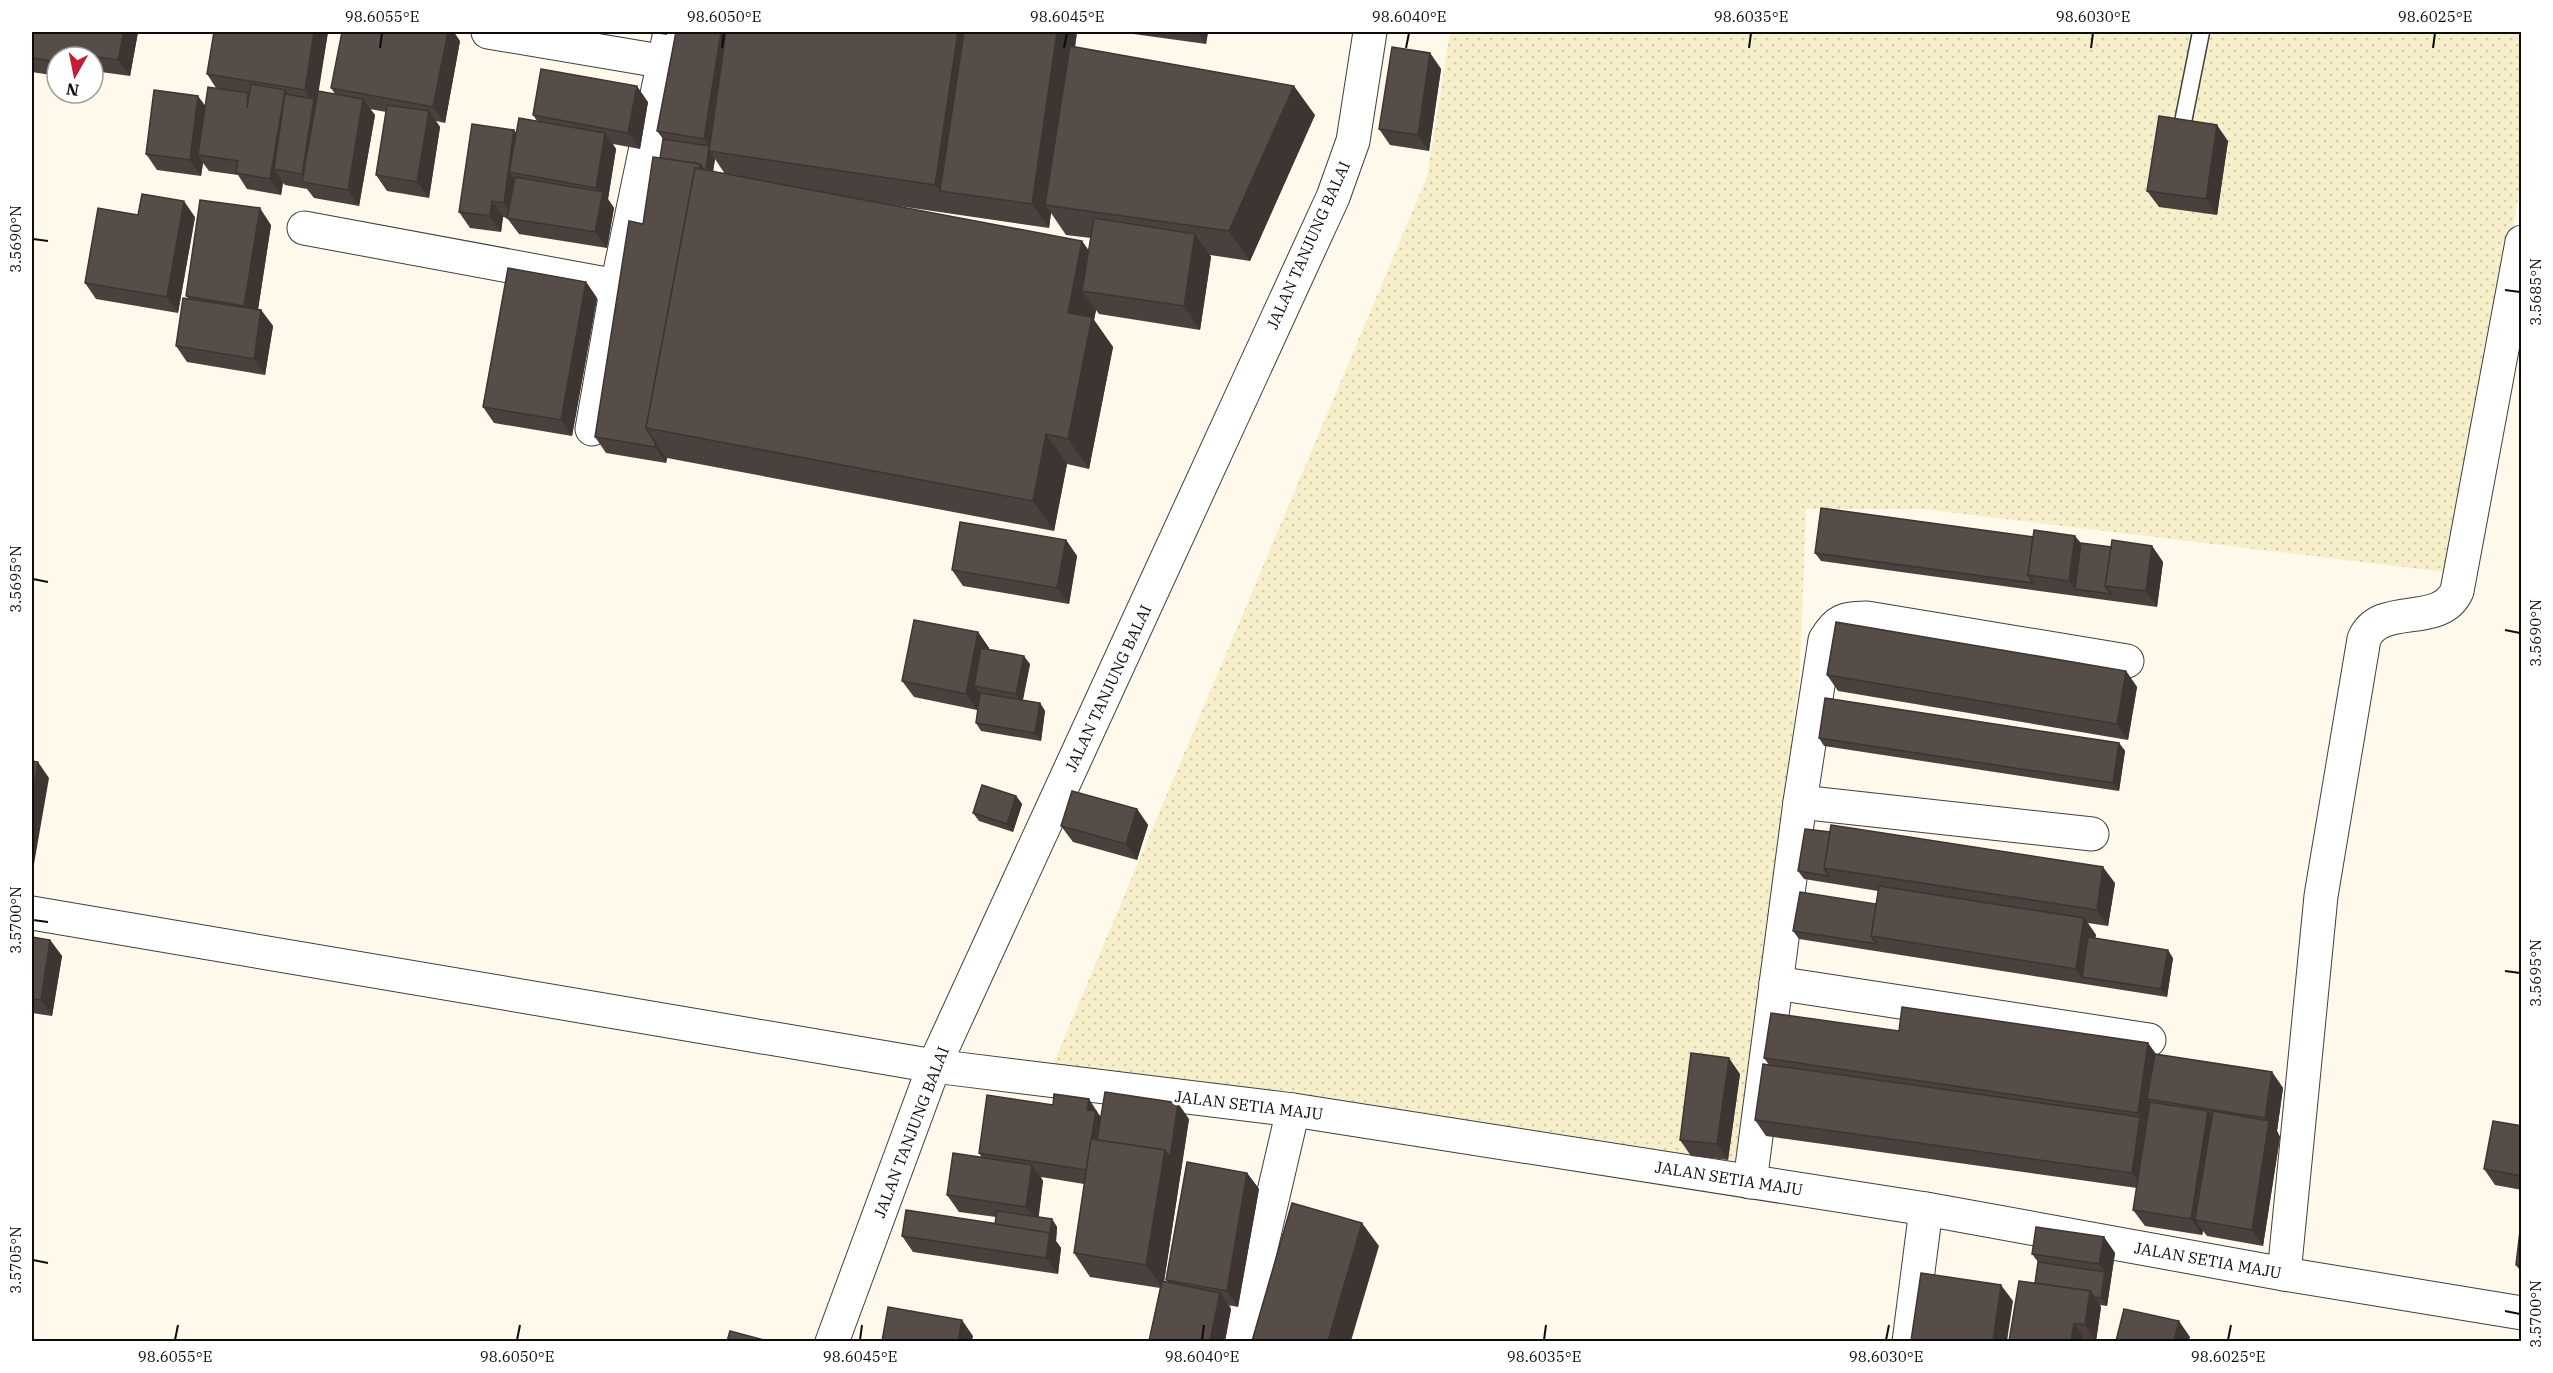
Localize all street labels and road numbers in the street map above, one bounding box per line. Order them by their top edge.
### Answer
street label: JALAN TANJUNG BALAI [1262,158,1354,332]
street label: JALAN TANJUNG BALAI [1061,601,1155,775]
street label: JALAN TANJUNG BALAI [869,1044,953,1220]
street label: JALAN SETIA MAJU [1174,1086,1325,1124]
street label: JALAN SETIA MAJU [1654,1156,1805,1200]
street label: JALAN SETIA MAJU [2133,1237,2283,1283]

